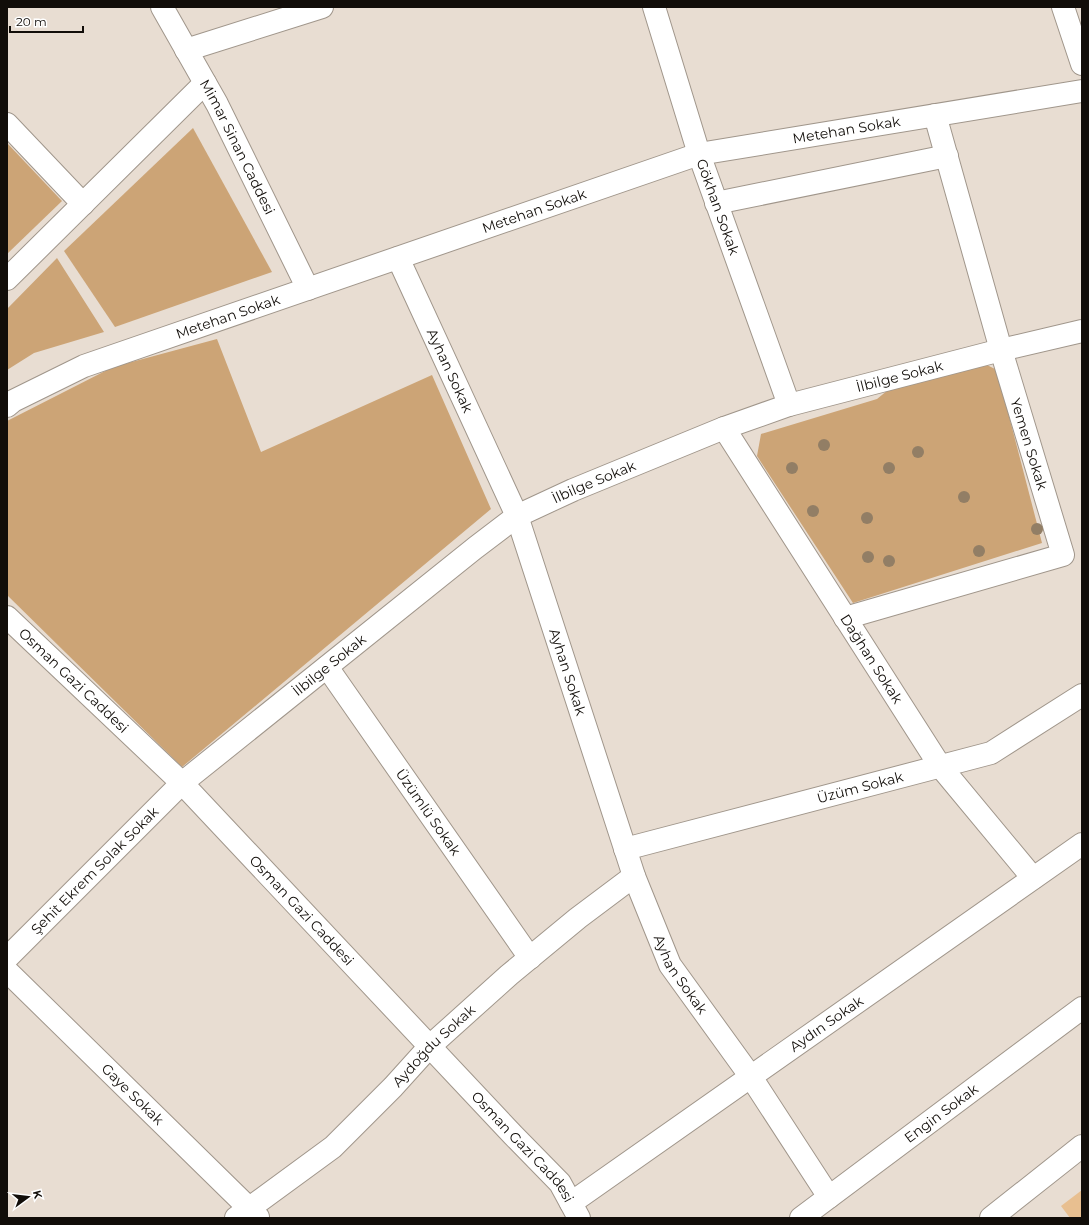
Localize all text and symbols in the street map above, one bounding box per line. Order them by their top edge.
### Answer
scale bar [10,8,83,34]
text: 20 m [16,14,47,29]
street label: Mimar Sinan Caddesi [196,76,279,217]
street label: Metehan Sokak [791,112,902,147]
street label: Gökhan Sokak [692,156,744,258]
street label: Metehan Sokak [480,184,589,237]
street label: Metehan Sokak [173,290,283,343]
street label: Ayhan Sokak [423,326,477,416]
street label: İlbilge Sokak [854,356,946,396]
street label: Yemen Sokak [1006,396,1052,493]
street label: İlbilge Sokak [549,456,639,508]
street label: Dağhan Sokak [836,611,907,707]
street label: Osman Gazi Caddesi [15,624,132,737]
street label: Ayhan Sokak [545,626,590,718]
street label: İlbilge Sokak [289,630,370,700]
street label: Üzümlü Sokak [392,765,465,860]
street label: Üzüm Sokak [815,767,906,807]
street label: Şehit Ekrem Solak Sokak [27,802,163,938]
street label: Osman Gazi Caddesi [246,851,358,969]
street label: Ayhan Sokak [650,932,712,1018]
street label: Aydın Sokak [786,991,867,1056]
street label: Aydoğdu Sokak [388,1000,479,1091]
street label: Gaye Sokak [98,1060,168,1129]
street label: Engin Sokak [901,1079,982,1147]
street label: Osman Gazi Caddesi [468,1087,578,1206]
north arrow [8,1177,48,1217]
text: K [30,1189,46,1201]

